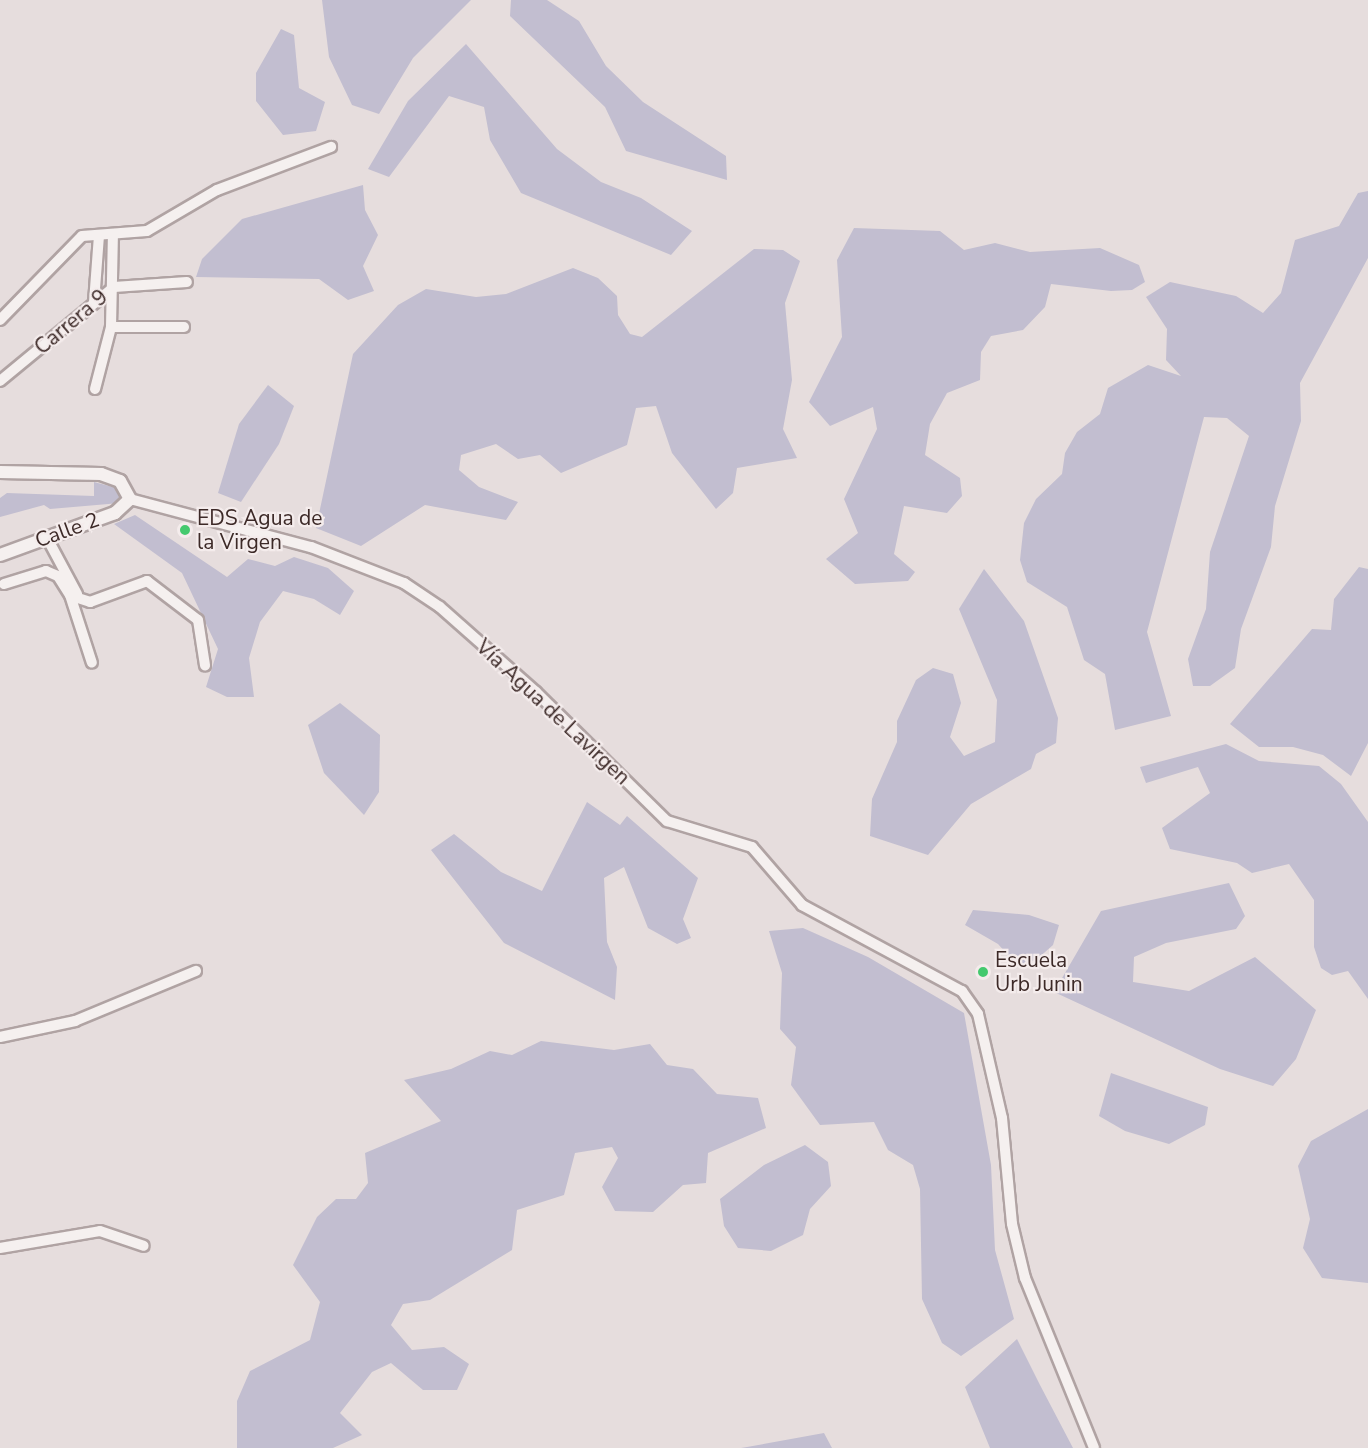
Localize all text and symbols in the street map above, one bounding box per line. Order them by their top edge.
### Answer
street label: Carrera 9 [29,284,113,360]
place label: EDS Agua de la Virgen [197,505,322,555]
street label: Calle 2 [31,507,103,553]
marker: EDS Agua de la Virgen [178,523,192,537]
street label: Vía Agua de Lavirgen [471,634,635,790]
place label: Escuela Urb Junin [995,947,1083,997]
marker: Escuela Urb Junin [976,965,990,979]

